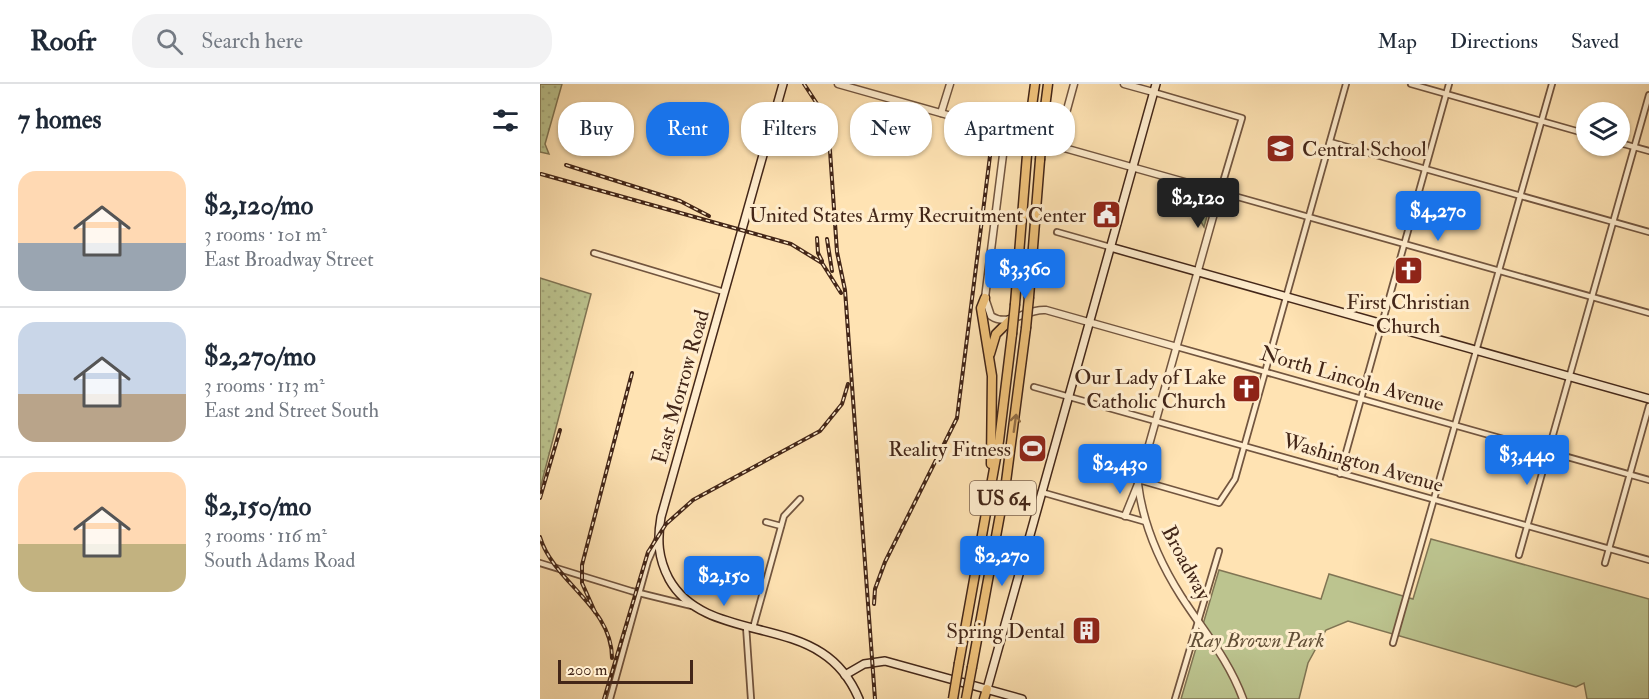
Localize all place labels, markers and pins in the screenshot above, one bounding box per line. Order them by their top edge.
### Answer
school or university icon: Central School [1265,133,1297,165]
place label: Central School [1302,136,1427,163]
pin: $2,120 [1149,178,1247,229]
pin: $4,270 [1389,191,1487,242]
public building icon: United States Army Recruitment Center [1091,199,1123,231]
place label: United States Army Recruitment Center [749,202,1086,229]
pin: $3,360 [976,249,1074,300]
church icon: First Christian Church [1392,255,1424,287]
place label: First Christian Church [1346,289,1470,340]
place label: Our Lady of Lake Catholic Church [1074,364,1226,415]
church icon: Our Lady of Lake Catholic Church [1231,373,1263,405]
sports icon: Reality Fitness [1016,433,1048,465]
pin: $3,440 [1478,435,1576,486]
place label: Reality Fitness [888,436,1011,463]
pin: $2,430 [1071,444,1169,495]
pin: $2,270 [953,536,1051,587]
pin: $2,150 [675,556,773,607]
building icon: Spring Dental [1070,615,1102,647]
place label: Spring Dental [946,618,1066,645]

